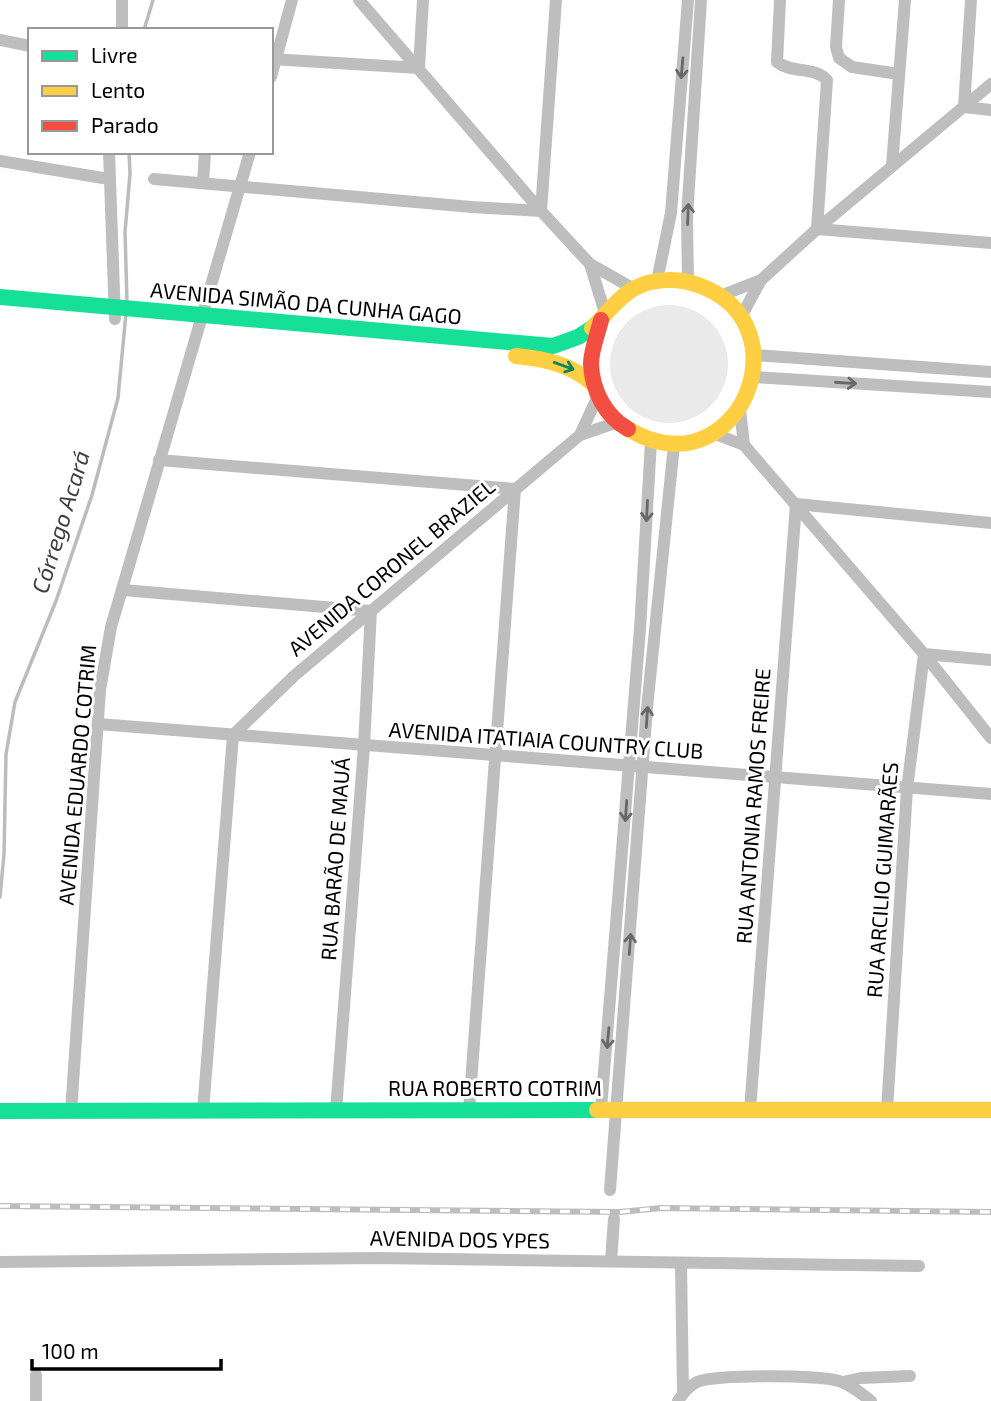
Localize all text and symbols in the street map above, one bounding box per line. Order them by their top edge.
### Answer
legend [28,28,273,154]
text: Livre [91,42,138,67]
one-way arrow [675,56,688,79]
text: Lento [91,77,145,102]
text: Parado [91,112,159,137]
one-way arrow [681,202,694,225]
street label: AVENIDA SIMÃO DA CUNHA GAGO [150,276,463,329]
one-way arrow [552,360,574,373]
one-way arrow [834,377,857,390]
water label: Córrego Acará [25,447,95,596]
street label: AVENIDA CORONEL BRAZIEL [283,473,499,661]
one-way arrow [641,499,654,522]
street label: AVENIDA EDUARDO COTRIM [53,644,100,906]
street label: RUA ANTONIA RAMOS FREIRE [730,667,775,945]
one-way arrow [641,707,654,729]
street label: AVENIDA ITATIAIA COUNTRY CLUB [388,716,704,763]
street label: RUA BARÃO DE MAUÁ [315,756,354,961]
street label: RUA ARCILIO GUIMARÃES [861,761,902,998]
one-way arrow [619,799,632,822]
one-way arrow [624,933,637,956]
one-way arrow [601,1026,614,1048]
street label: RUA ROBERTO COTRIM [388,1075,602,1100]
street label: AVENIDA DOS YPES [370,1224,550,1253]
scale bar [32,1328,220,1372]
text: 100 m [42,1338,99,1363]

